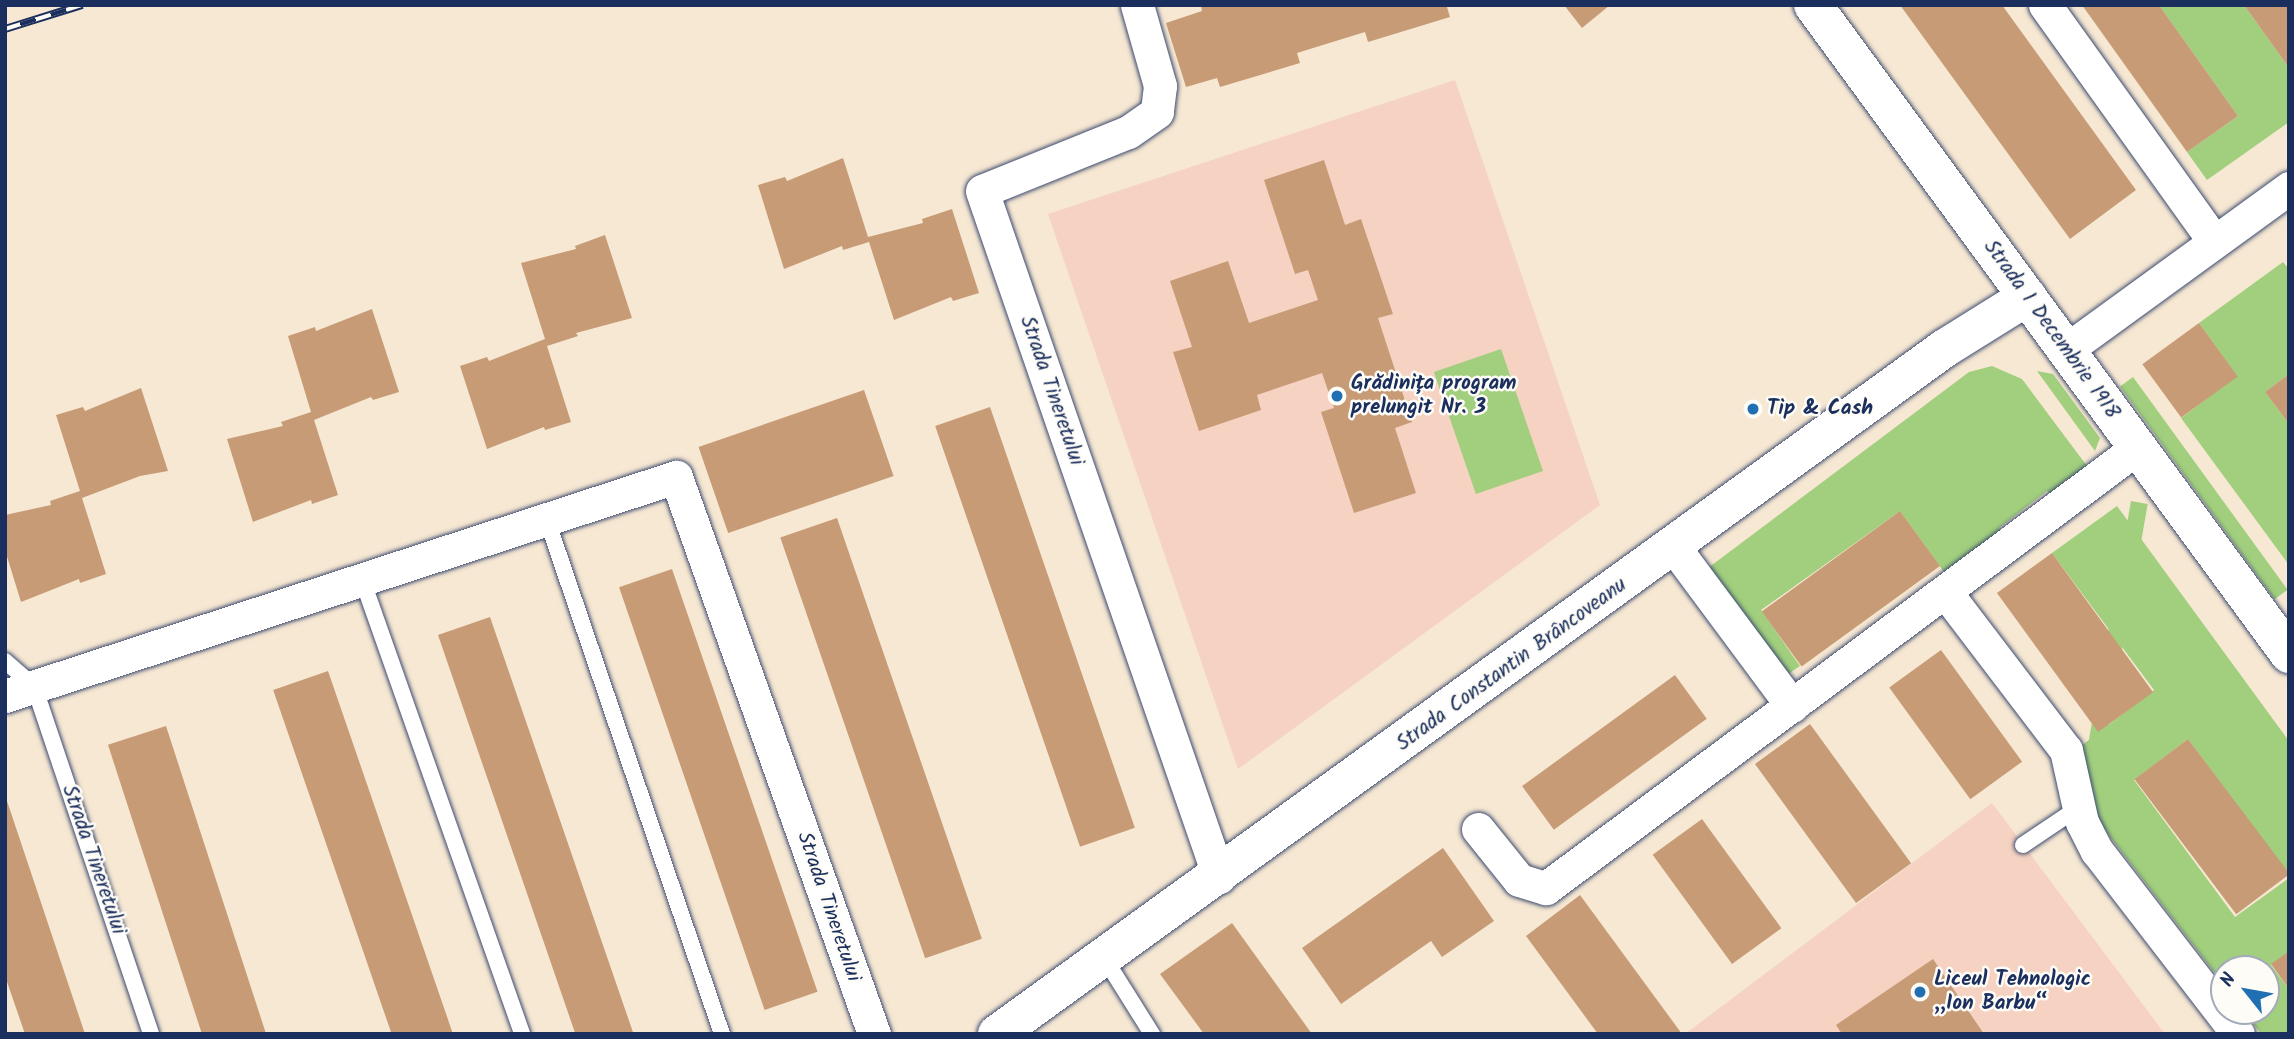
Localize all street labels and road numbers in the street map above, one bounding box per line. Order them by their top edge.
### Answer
street label: Strada 1 Decembrie 1918 [1978,236,2124,424]
street label: Strada Tineretului [1014,313,1088,469]
street label: Strada Constantin Brâncoveanu [1392,573,1632,757]
street label: Strada Tineretului [56,782,130,938]
street label: Strada Tineretului [791,829,865,985]

